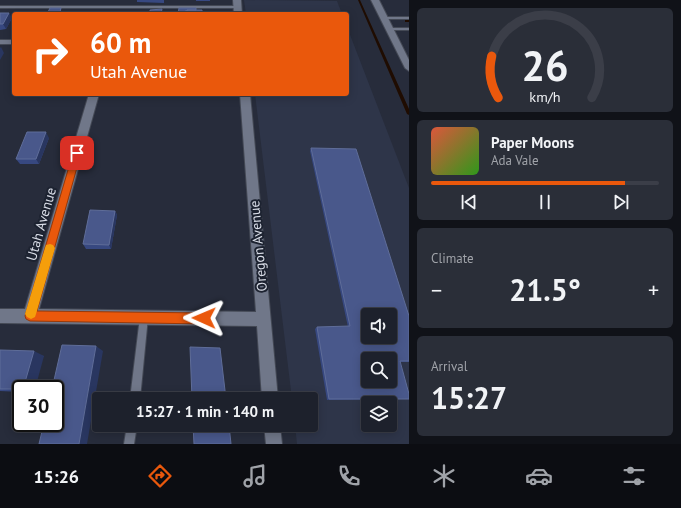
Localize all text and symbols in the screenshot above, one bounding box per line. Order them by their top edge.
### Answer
text: 60 m [90,24,151,61]
icon: right [24,28,76,80]
text: 26 [521,39,569,92]
text: Utah Avenue [90,60,187,83]
text: km/h [529,87,561,106]
text: Paper Moons [491,133,574,152]
pin [60,136,94,170]
icon: arrive [66,142,88,164]
text: Ada Vale [491,152,539,169]
street label: Utah Avenue [22,185,60,263]
icon: previous [458,191,480,213]
icon: pause [534,191,556,213]
icon: next [610,191,632,213]
street label: Oregon Avenue [245,200,271,292]
text: Climate [431,250,474,267]
text: 21.5° [509,270,581,309]
text: − [431,276,442,304]
text: + [648,276,659,304]
position arrow [183,297,225,339]
map controls [361,308,397,432]
button: sound [361,308,397,344]
button: search [361,352,397,388]
text: Arrival [431,358,467,375]
text: 15:27 [431,378,507,417]
speed limit sign: 30 [12,380,64,432]
button: layers [361,396,397,432]
text: 15:27 · 1 min · 140 m [136,402,274,421]
icon: directions [146,462,174,490]
icon: music [241,462,269,490]
icon: phone [335,462,363,490]
icon: climate [430,462,458,490]
icon: car [525,462,553,490]
icon: filters [620,462,648,490]
text: 15:26 [33,465,79,488]

